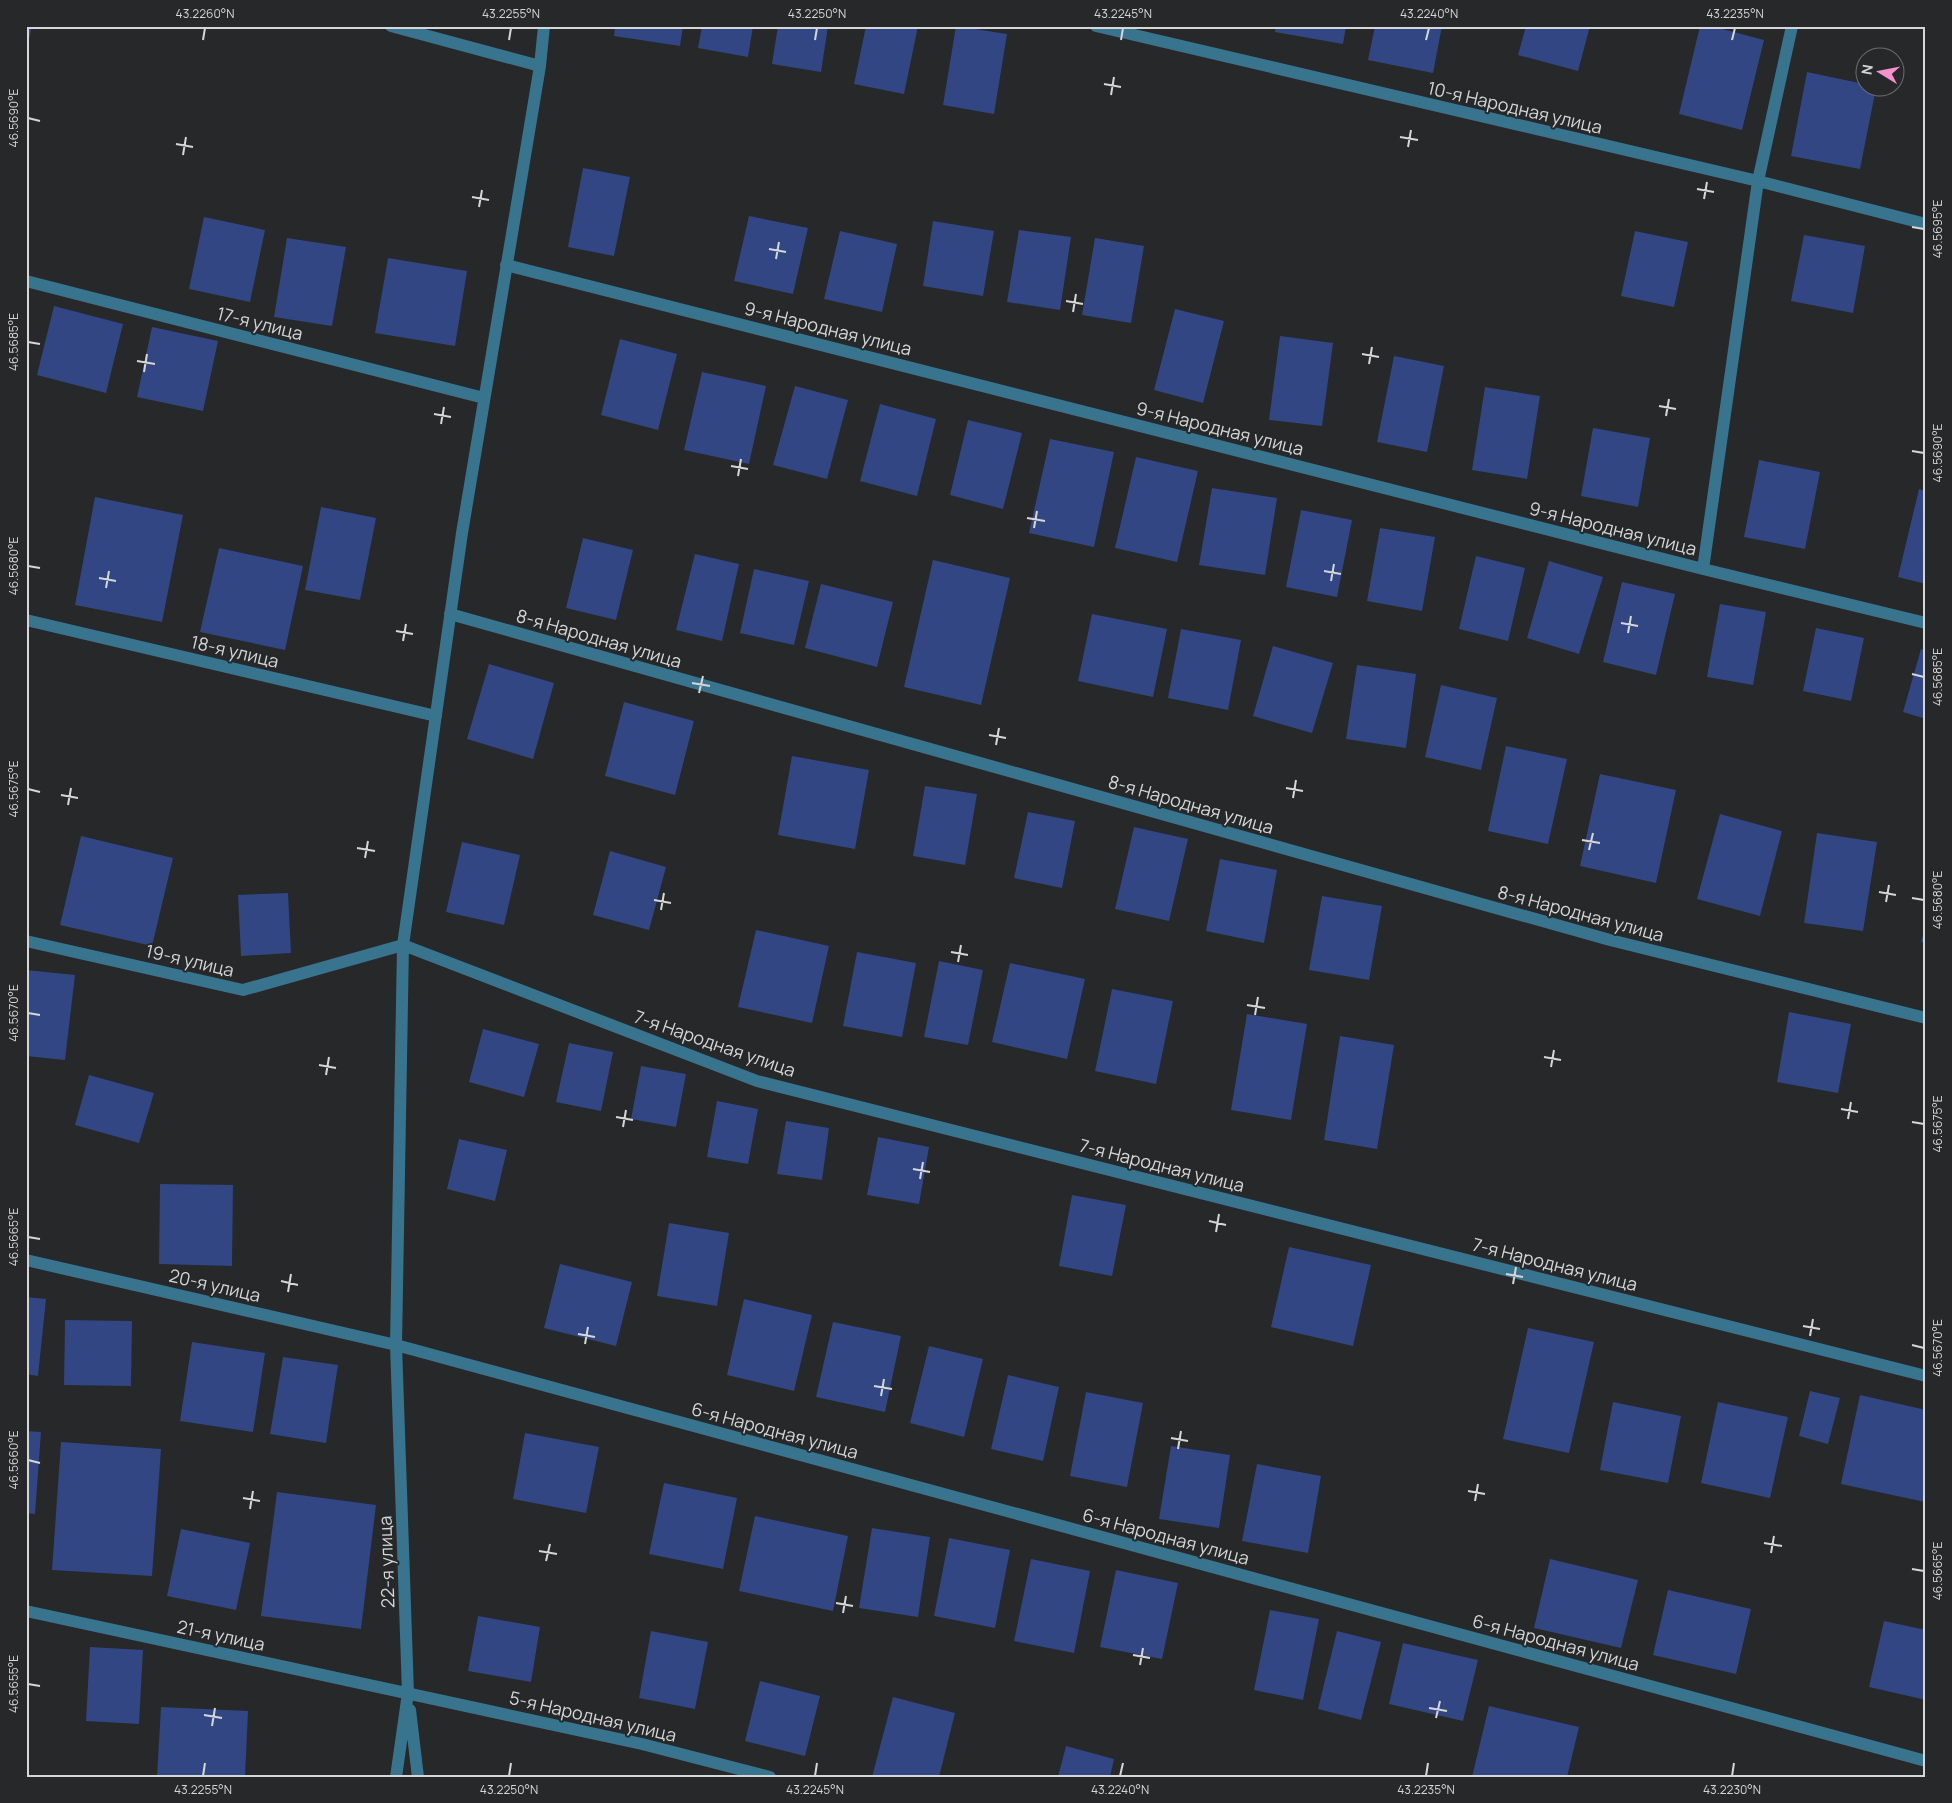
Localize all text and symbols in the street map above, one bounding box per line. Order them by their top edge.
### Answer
text: 43.2260°N [176,5,234,22]
text: 43.2255°N [482,5,540,22]
text: 43.2250°N [788,5,846,22]
text: 43.2245°N [1094,5,1152,22]
text: 43.2240°N [1400,5,1458,22]
text: 43.2235°N [1706,5,1764,22]
north arrow [1854,48,1904,98]
text: N [1856,63,1877,76]
street label: 10-я Народная улица [1425,75,1605,139]
text: 46.5690°E [5,88,22,147]
text: 46.5695°E [1929,200,1946,258]
street label: 9-я Народная улица [742,296,914,360]
street label: 17-я улица [215,301,305,345]
text: 46.5685°E [5,313,22,371]
street label: 9-я Народная улица [1134,396,1306,460]
text: 46.5690°E [1929,423,1946,482]
street label: 9-я Народная улица [1527,496,1699,560]
text: 46.5680°E [5,537,22,595]
street label: 8-я Народная улица [514,603,684,673]
street label: 18-я улица [189,629,281,673]
text: 46.5685°E [1929,648,1946,706]
text: 46.5675°E [5,760,22,818]
street label: 8-я Народная улица [1106,769,1276,839]
text: 46.5680°E [1929,871,1946,929]
street label: 8-я Народная улица [1495,879,1667,947]
street label: 19-я улица [143,938,237,982]
text: 46.5670°E [5,984,22,1042]
street label: 7-я Народная улица [631,1004,799,1082]
text: 46.5675°E [1929,1095,1946,1153]
street label: 7-я Народная улица [1077,1133,1247,1197]
text: 46.5665°E [5,1208,22,1266]
street label: 7-я Народная улица [1470,1232,1640,1296]
street label: 20-я улица [167,1263,263,1307]
text: 46.5670°E [1929,1319,1946,1377]
street label: 6-я Народная улица [689,1396,861,1464]
text: 46.5660°E [5,1430,22,1489]
street label: 6-я Народная улица [1080,1502,1252,1570]
street label: 22-я улица [372,1515,400,1609]
text: 46.5665°E [1929,1542,1946,1600]
street label: 6-я Народная улица [1470,1608,1642,1676]
street label: 21-я улица [175,1614,267,1656]
text: 46.5655°E [5,1655,22,1713]
street label: 5-я Народная улица [507,1685,679,1747]
text: 43.2255°N [174,1781,232,1798]
text: 43.2250°N [480,1781,538,1798]
text: 43.2245°N [786,1781,844,1798]
text: 43.2240°N [1091,1781,1149,1798]
text: 43.2235°N [1397,1781,1455,1798]
text: 43.2230°N [1703,1781,1761,1798]

